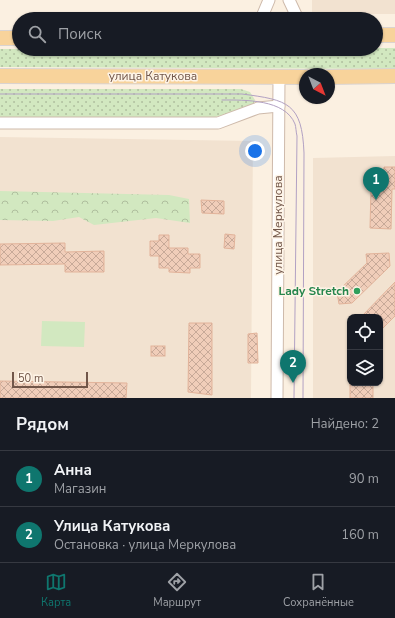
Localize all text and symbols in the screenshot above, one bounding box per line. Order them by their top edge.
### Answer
search box [12,12,383,56]
icon: search [26,23,48,45]
text: Поиск [58,24,102,44]
street label: улица Катукова [109,68,197,84]
north arrow [299,68,335,104]
your location [245,141,265,161]
pin: 1 [363,167,389,200]
street label: улица Меркулова [270,175,286,275]
place label: Lady Stretch [278,283,349,299]
marker: Lady Stretch [352,286,362,296]
map controls [347,314,383,386]
button: locate [347,314,383,350]
pin: 2 [280,350,306,383]
button: layers [347,350,383,386]
scale bar [12,370,88,389]
text: 50 m [18,371,43,386]
text: Рядом [16,413,69,436]
text: Найдено: 2 [311,415,379,433]
text: Анна [54,460,92,480]
text: 1 [25,470,33,488]
text: 90 m [349,470,379,488]
text: Магазин [54,480,106,498]
text: Улица Катукова [54,516,171,536]
text: 2 [25,526,33,544]
text: 160 m [341,526,379,544]
text: Остановка · улица Меркулова [54,536,236,554]
tab: Карта [41,571,71,610]
tab: Маршрут [153,571,201,610]
tab: Сохранённые [283,571,354,610]

